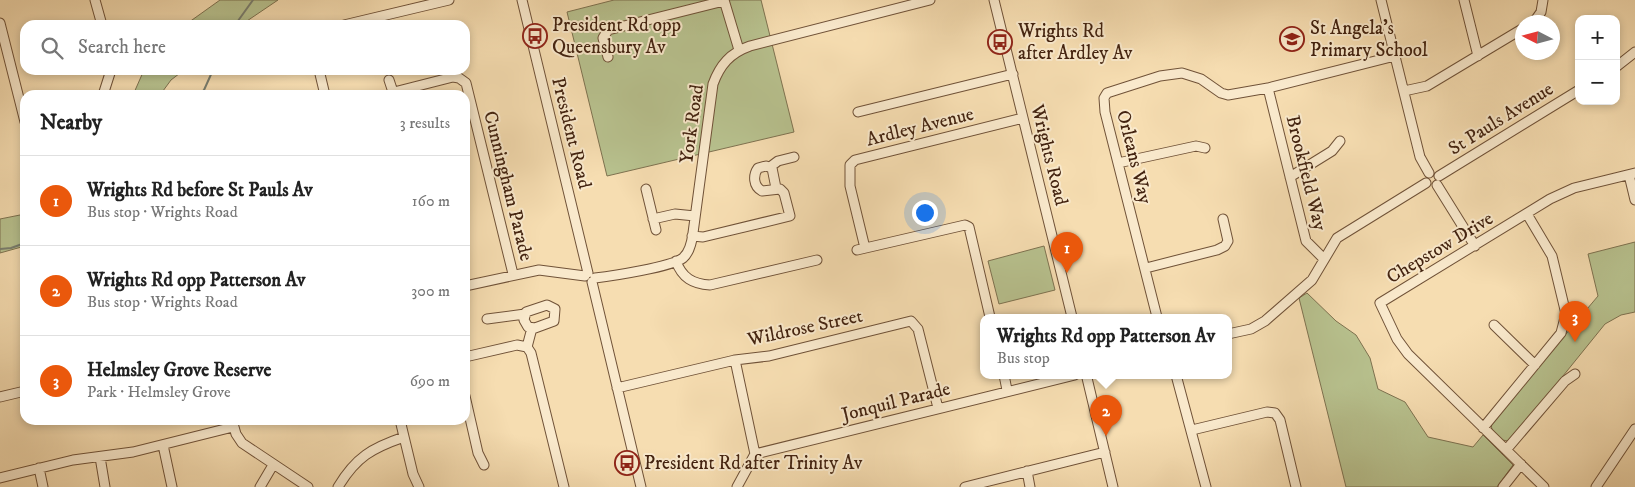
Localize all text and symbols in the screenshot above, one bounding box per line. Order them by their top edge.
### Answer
place label: President Rd opp Queensbury Av [552,14,681,59]
north arrow [1515,15,1560,60]
map controls [1575,15,1620,105]
button: + [1575,15,1620,60]
place label: St Angela's Primary School [1310,17,1428,62]
search box [20,20,470,75]
place label: Wrights Rd after Ardley Av [1017,20,1133,65]
bus stop icon: President Rd opp Queensbury Av [522,23,548,49]
school or university icon: St Angela's Primary School [1279,26,1305,52]
bus stop icon: Wrights Rd after Ardley Av [987,29,1013,55]
icon: search [38,34,66,62]
text: Search here [78,36,166,59]
button: − [1575,60,1620,105]
street label: President Road [546,75,596,192]
street label: St Pauls Avenue [1444,78,1558,160]
street label: York Road [675,82,709,165]
street label: Wrights Road [1025,101,1073,208]
street label: Ardley Avenue [864,103,976,151]
street label: Orleans Way [1111,108,1157,207]
street label: Cunningham Parade [478,109,538,263]
text: Nearby [40,110,102,136]
text: 3 results [400,113,450,133]
street label: Brookfield Way [1281,113,1332,234]
text: Wrights Rd before St Pauls Av [87,179,313,202]
text: 1 [53,191,59,211]
text: 160 m [412,191,450,211]
your location [912,200,938,226]
text: Bus stop · Wrights Road [87,202,238,222]
street label: Chepstow Drive [1383,207,1498,289]
pin: 1 [1051,232,1083,273]
text: Wrights Rd opp Patterson Av [87,269,305,292]
text: 2 [52,281,60,301]
text: 300 m [411,281,450,301]
text: Bus stop · Wrights Road [87,292,238,312]
pin: 3 [1559,301,1591,342]
street label: Wildrose Street [744,305,865,352]
popup [980,314,1232,379]
text: Wrights Rd opp Patterson Av [997,325,1215,348]
text: Bus stop [997,348,1050,368]
text: Helmsley Grove Reserve [87,359,271,382]
text: 3 [53,371,59,391]
text: 690 m [410,371,450,391]
street label: Jonquil Parade [837,377,953,428]
text: Park · Helmsley Grove [87,382,231,402]
pin: 2 [1090,395,1122,436]
bus stop icon: President Rd after Trinity Av [614,450,640,476]
place label: President Rd after Trinity Av [644,452,863,475]

